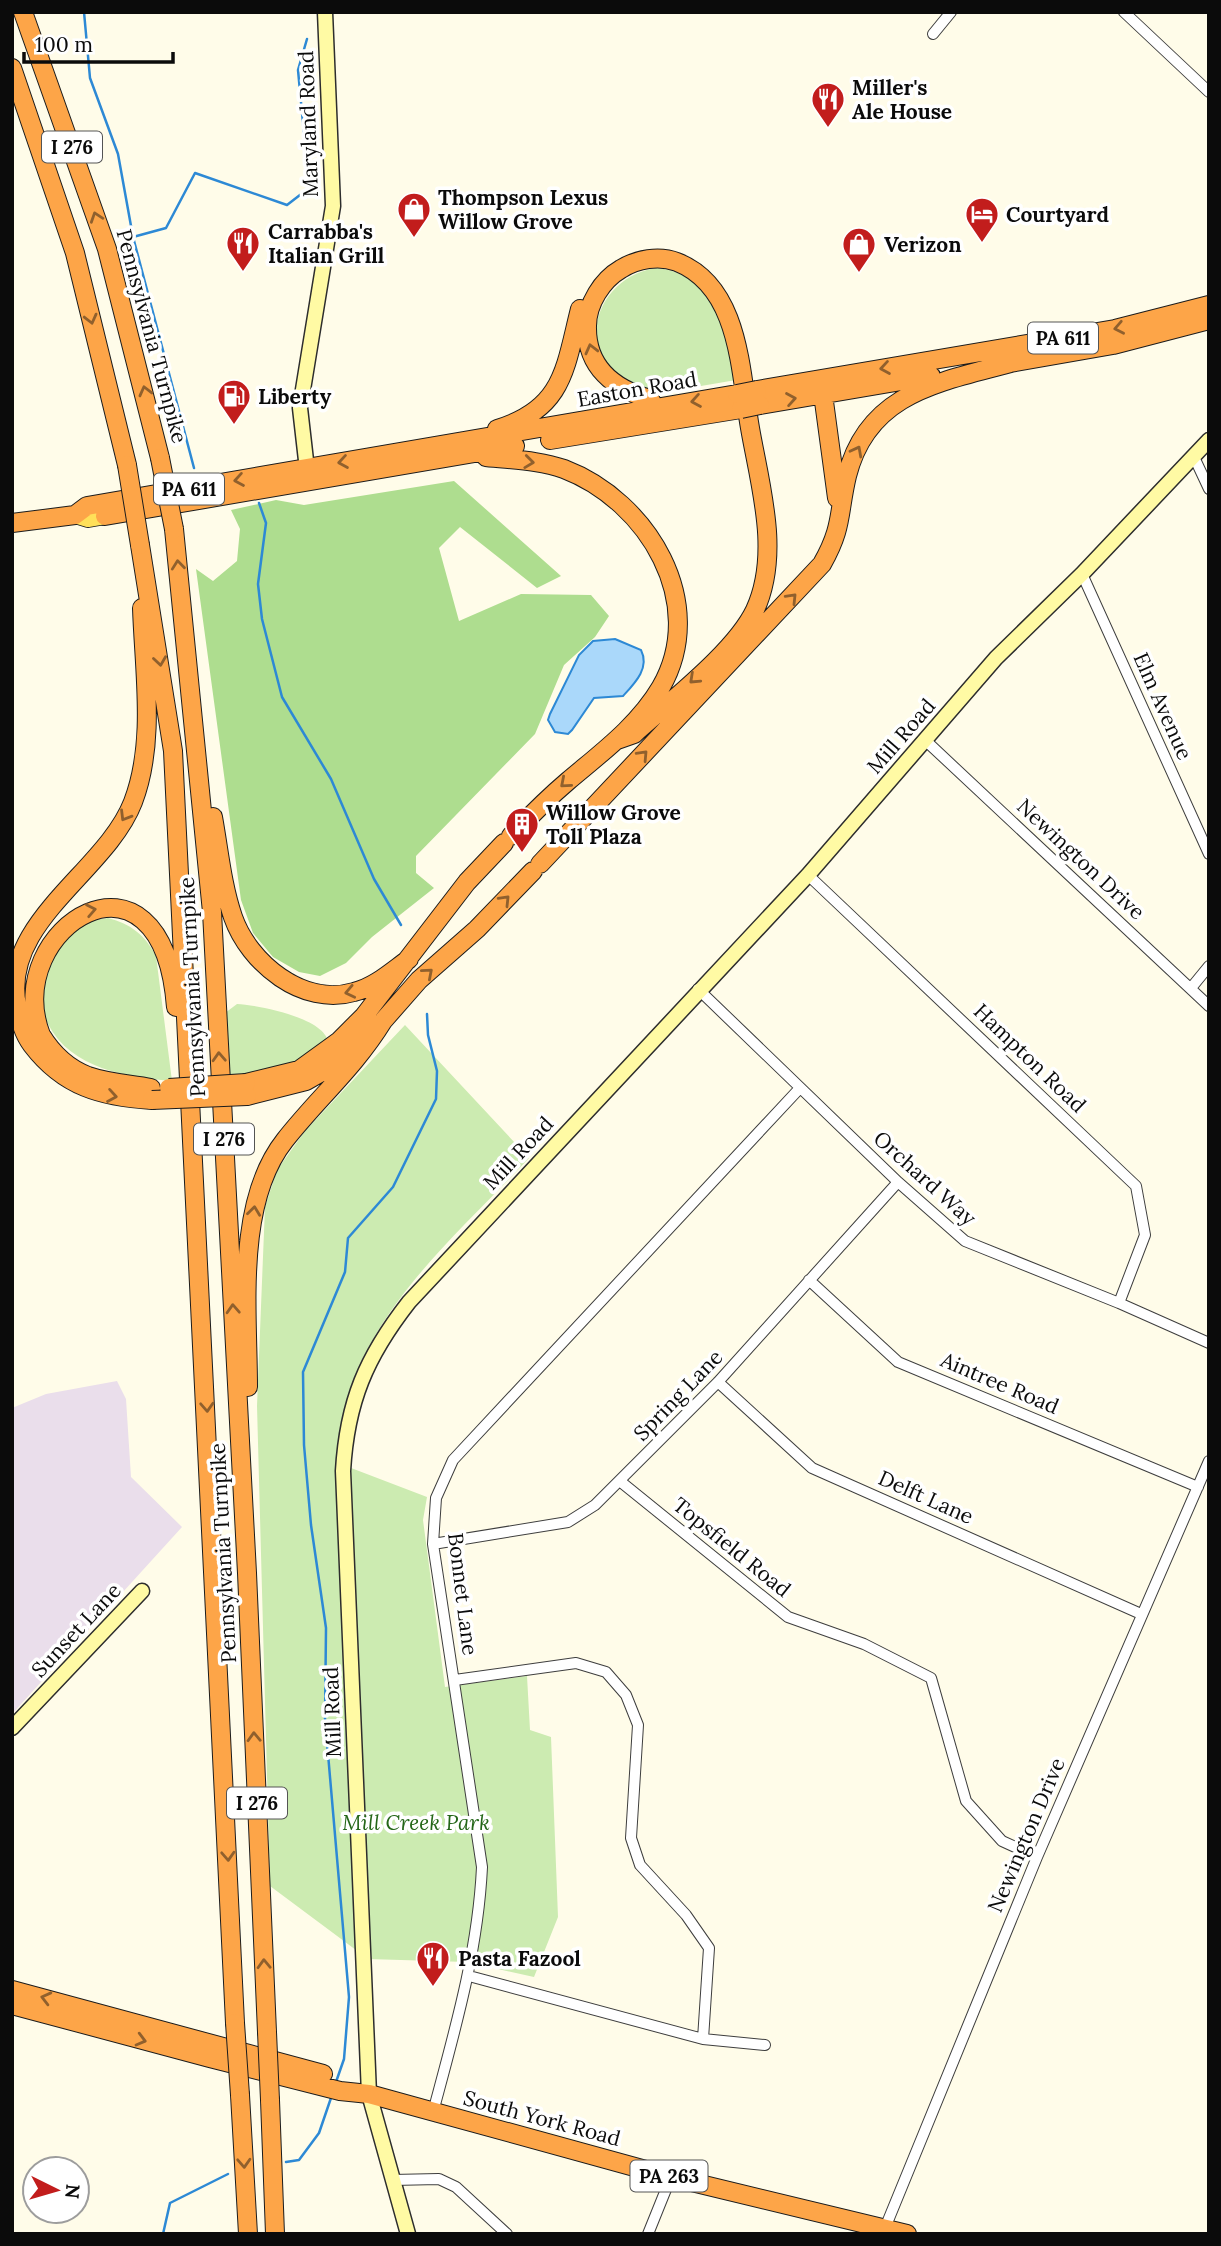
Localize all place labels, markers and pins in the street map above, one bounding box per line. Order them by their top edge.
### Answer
place label: Miller's Ale House [852,74,952,125]
restaurant icon: Miller's Ale House [809,80,847,129]
place label: Thompson Lexus Willow Grove [438,184,608,235]
shop icon: Thompson Lexus Willow Grove [395,190,433,239]
hotel icon: Courtyard [963,195,1001,244]
place label: Courtyard [1006,201,1109,228]
place label: Carrabba's Italian Grill [268,218,385,269]
restaurant icon: Carrabba's Italian Grill [224,224,262,273]
shop icon: Verizon [840,225,878,274]
place label: Verizon [884,231,962,258]
fuel station icon: Liberty [215,377,253,426]
place label: Liberty [258,383,332,410]
place label: Willow Grove Toll Plaza [546,799,681,850]
building icon: Willow Grove Toll Plaza [503,805,541,854]
restaurant icon: Pasta Fazool [414,1939,452,1988]
place label: Pasta Fazool [458,1945,581,1972]

